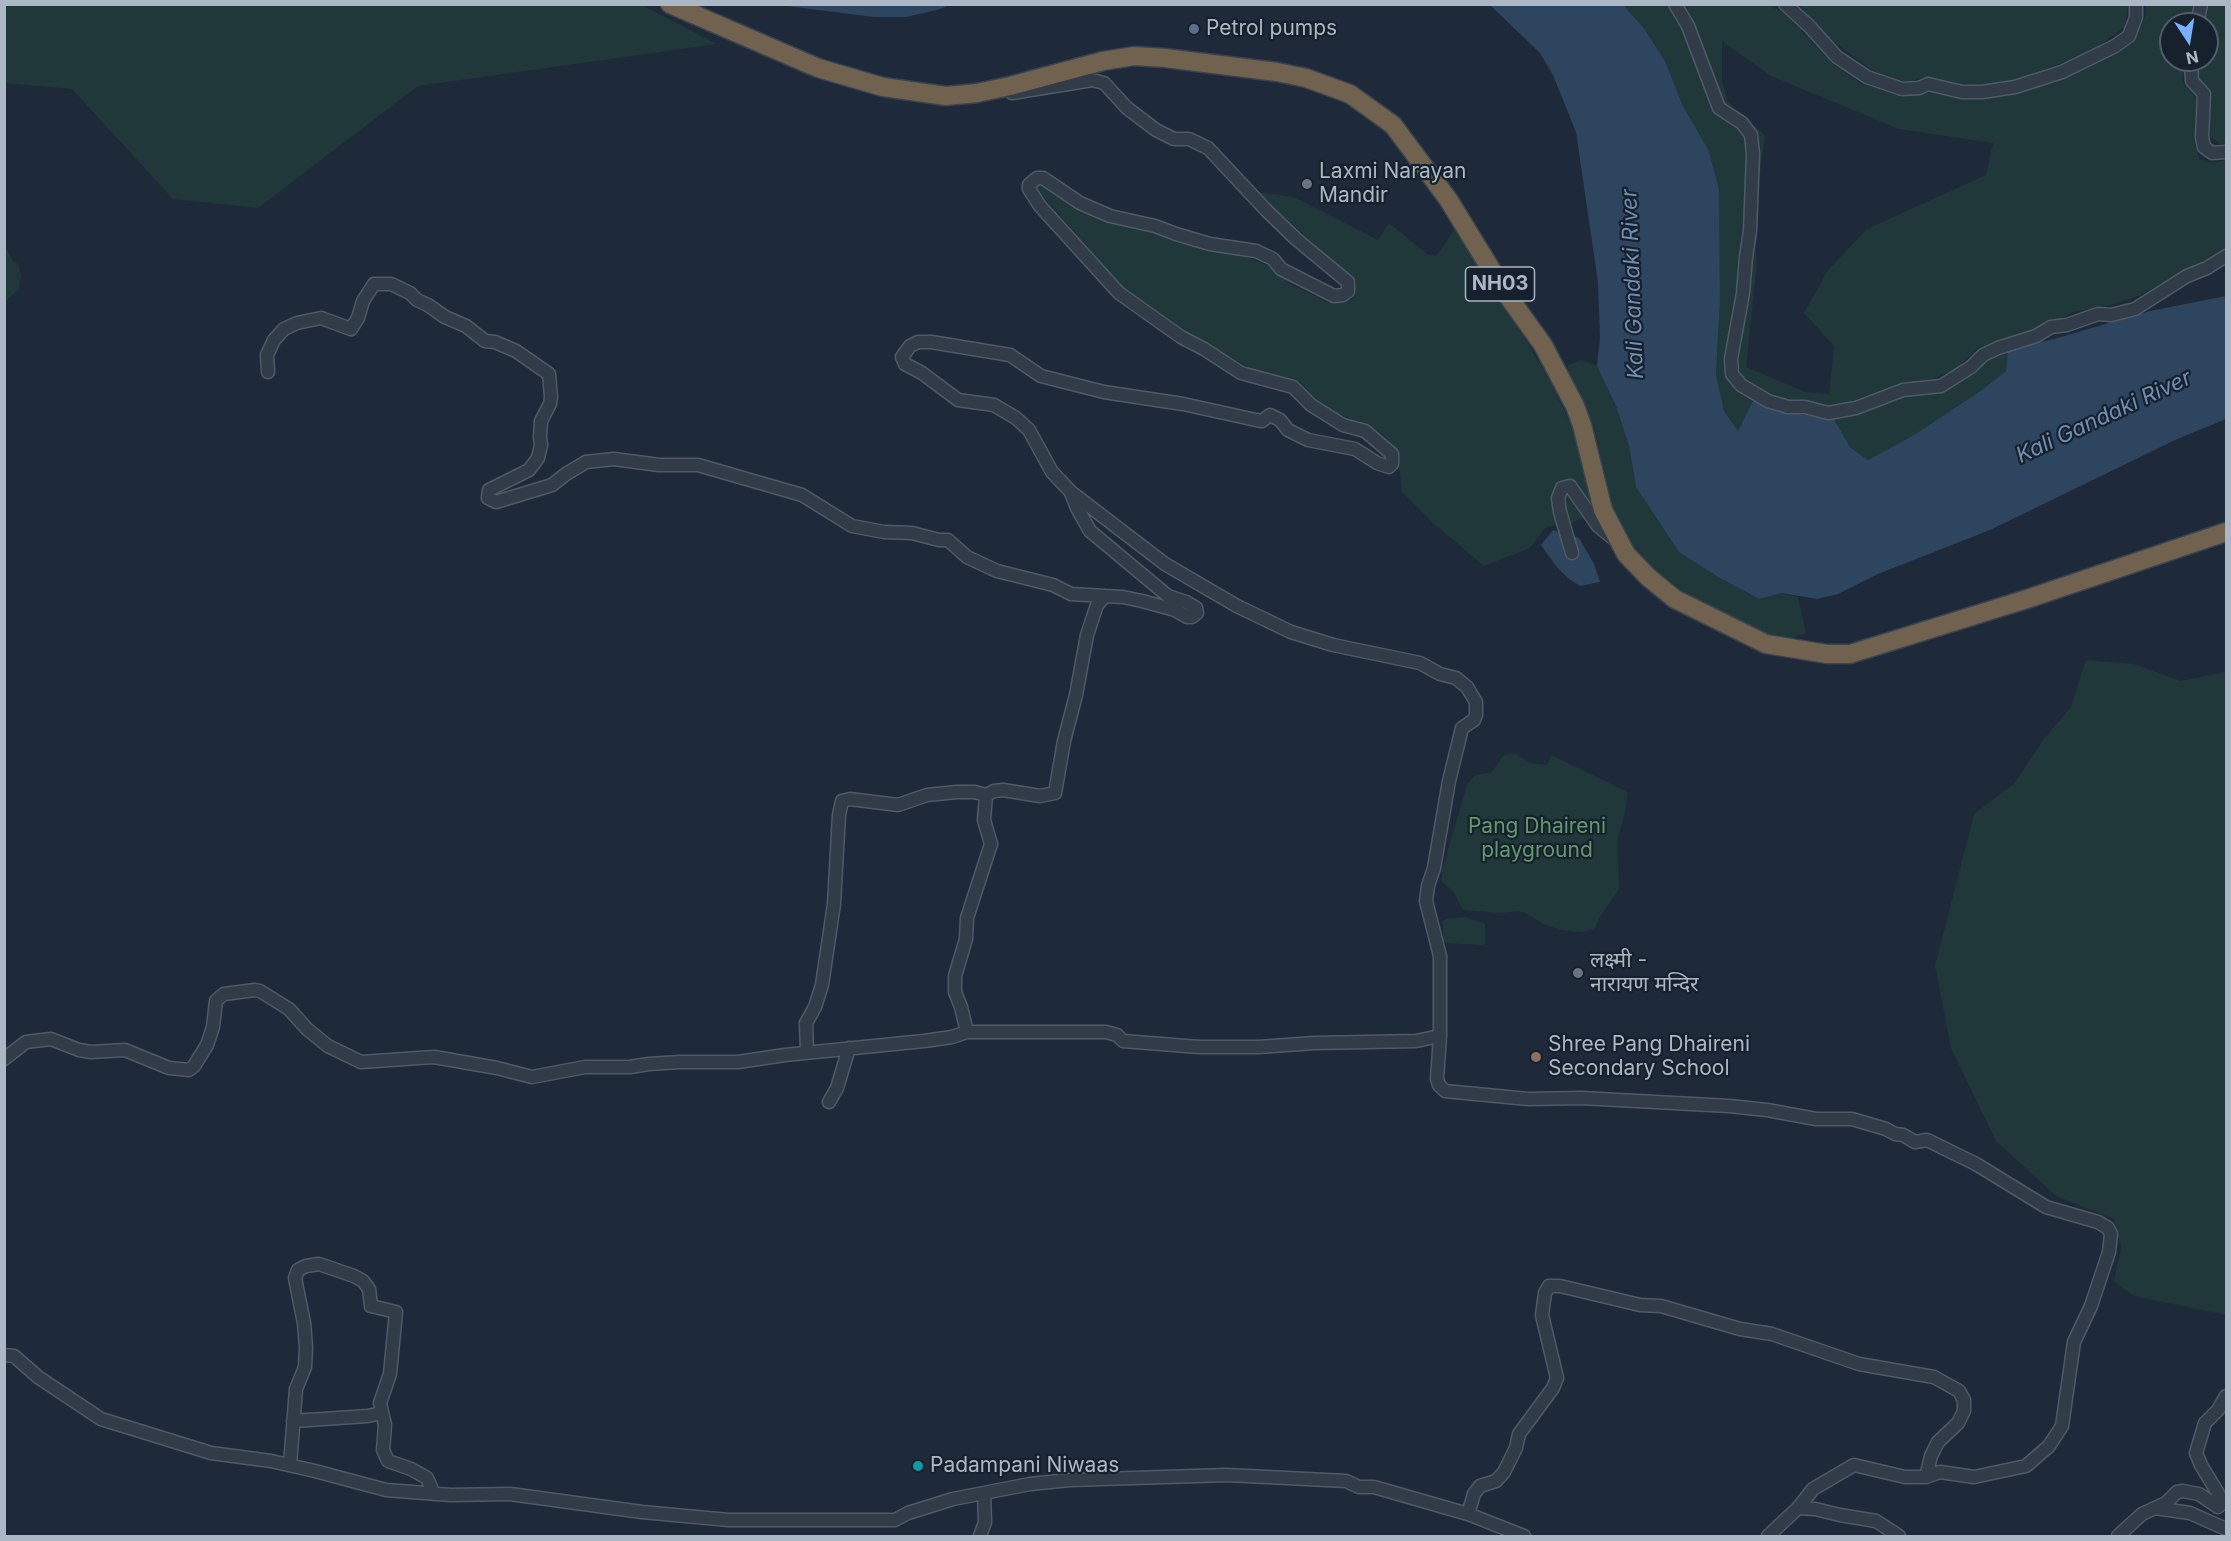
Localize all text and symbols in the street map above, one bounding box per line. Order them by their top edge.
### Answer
north arrow [2159,12,2219,72]
place label: Petrol pumps [1206,16,1337,42]
marker: Petrol pumps [1187,22,1201,36]
text: N [2184,47,2200,69]
place label: Laxmi Narayan Mandir [1319,159,1466,209]
marker: Laxmi Narayan Mandir [1300,177,1314,191]
water label: Kali Gandaki River [1616,189,1650,379]
road number: NH03 [1466,267,1534,301]
water label: Kali Gandaki River [2012,365,2196,469]
park label: Pang Dhaireni playground [1468,814,1606,864]
place label: लक्ष्मी - नारायण मन्दिर [1590,948,1699,998]
marker: लक्ष्मी - नारायण मन्दिर [1571,966,1585,980]
place label: Shree Pang Dhaireni Secondary School [1548,1032,1750,1082]
marker: Shree Pang Dhaireni Secondary School [1529,1050,1543,1064]
place label: Padampani Niwaas [930,1453,1119,1479]
marker: Padampani Niwaas [911,1459,925,1473]

